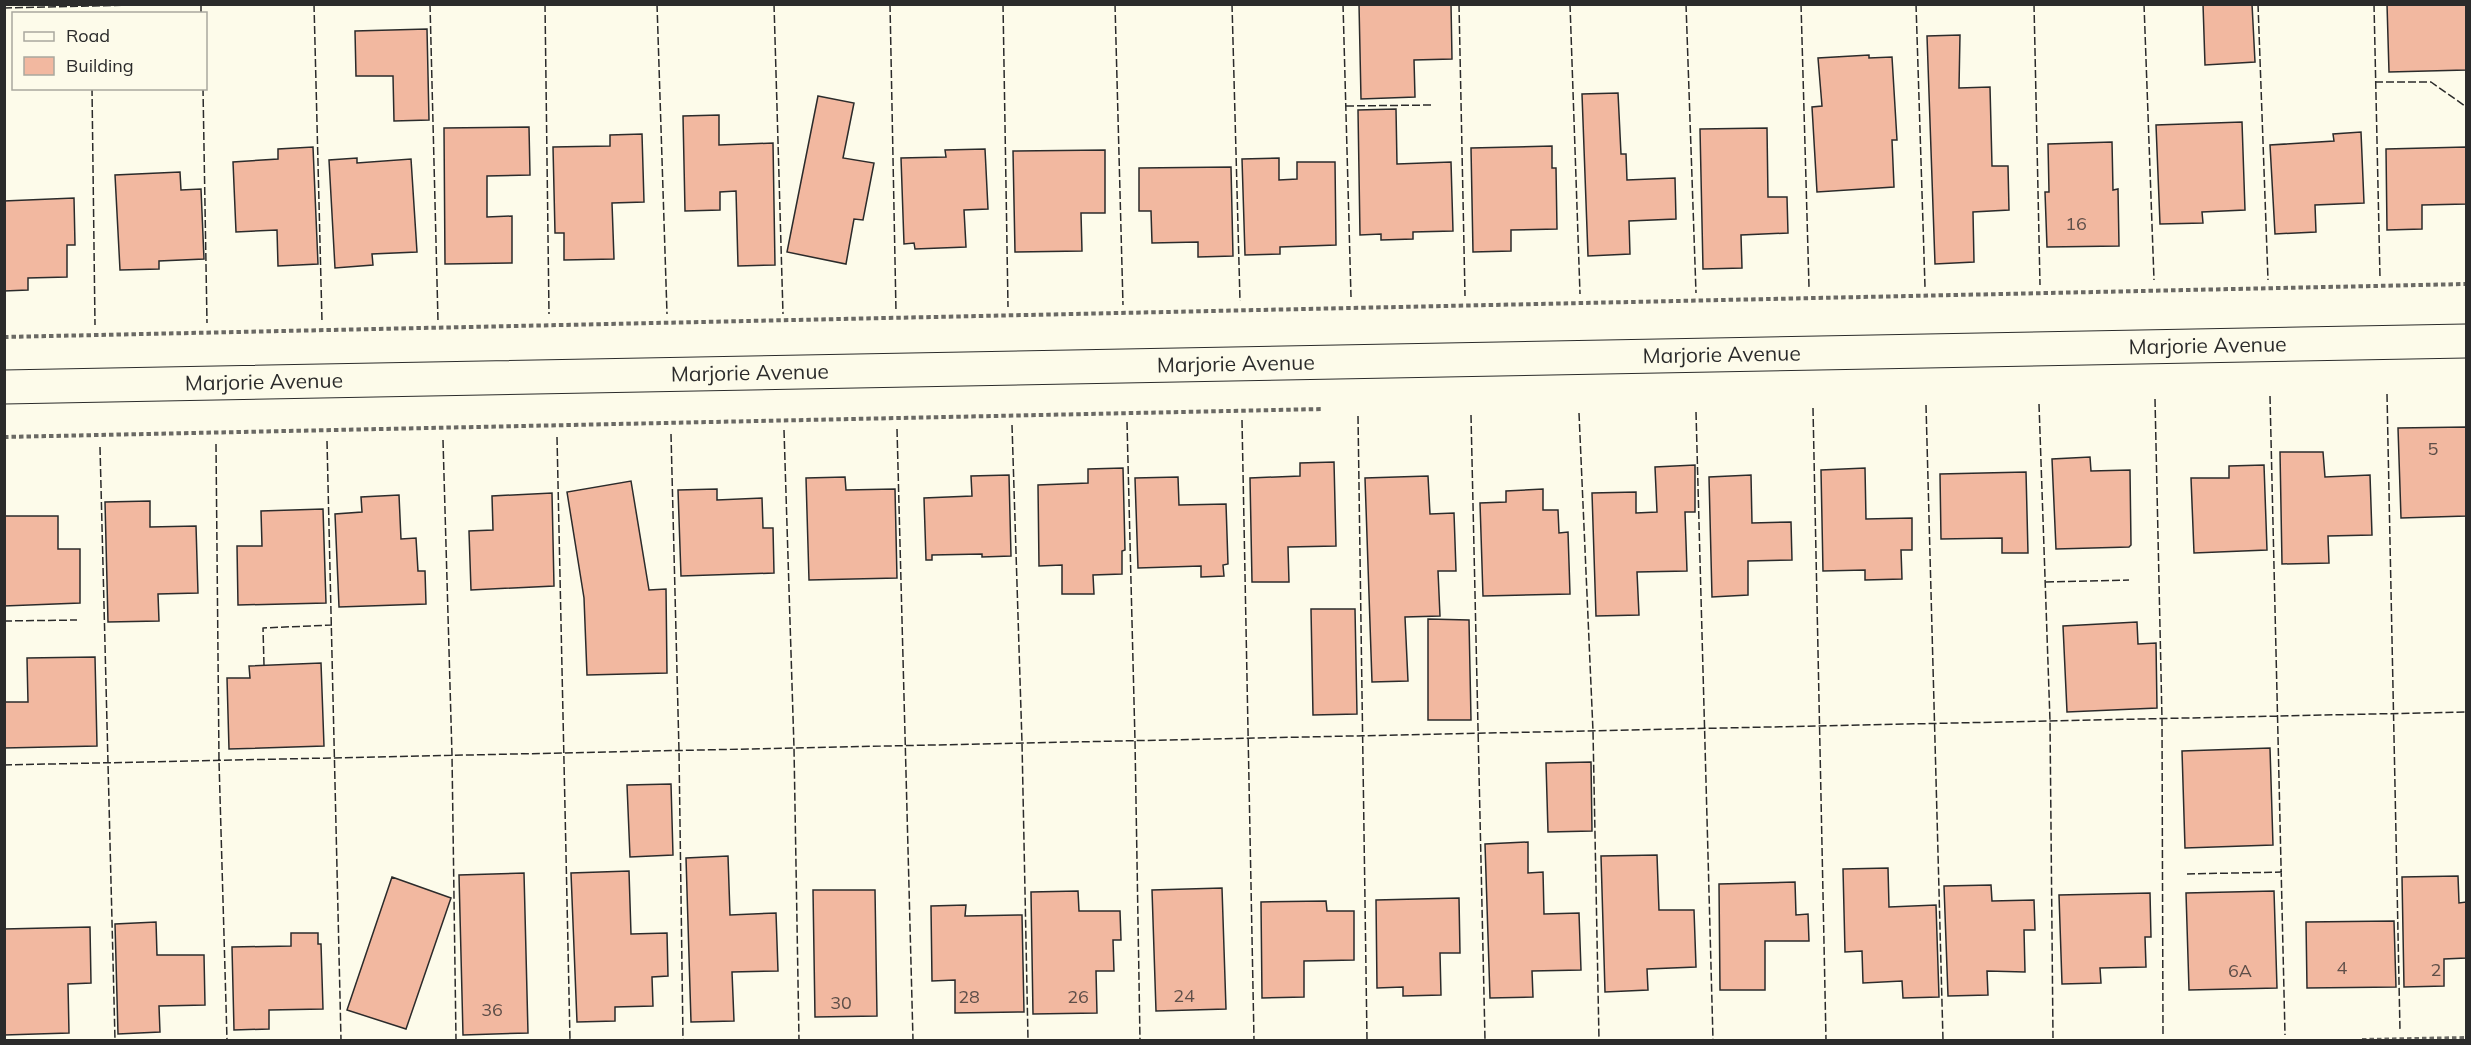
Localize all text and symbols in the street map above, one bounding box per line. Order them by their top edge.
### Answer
legend [12,12,207,90]
text: Road [66,24,110,47]
text: Building [66,54,134,77]
house number: 16 [2065,212,2087,235]
street label: Marjorie Avenue [2128,330,2287,359]
street label: Marjorie Avenue [1642,339,1801,368]
street label: Marjorie Avenue [1157,349,1315,377]
street label: Marjorie Avenue [671,358,829,387]
street label: Marjorie Avenue [185,367,343,396]
house number: 5 [2428,437,2439,460]
house number: 4 [2337,956,2348,979]
house number: 2 [2431,958,2441,981]
house number: 6A [2228,959,2252,982]
house number: 24 [1173,984,1195,1007]
house number: 28 [958,985,980,1008]
house number: 26 [1067,985,1089,1008]
house number: 30 [830,991,852,1014]
house number: 36 [481,998,503,1021]

